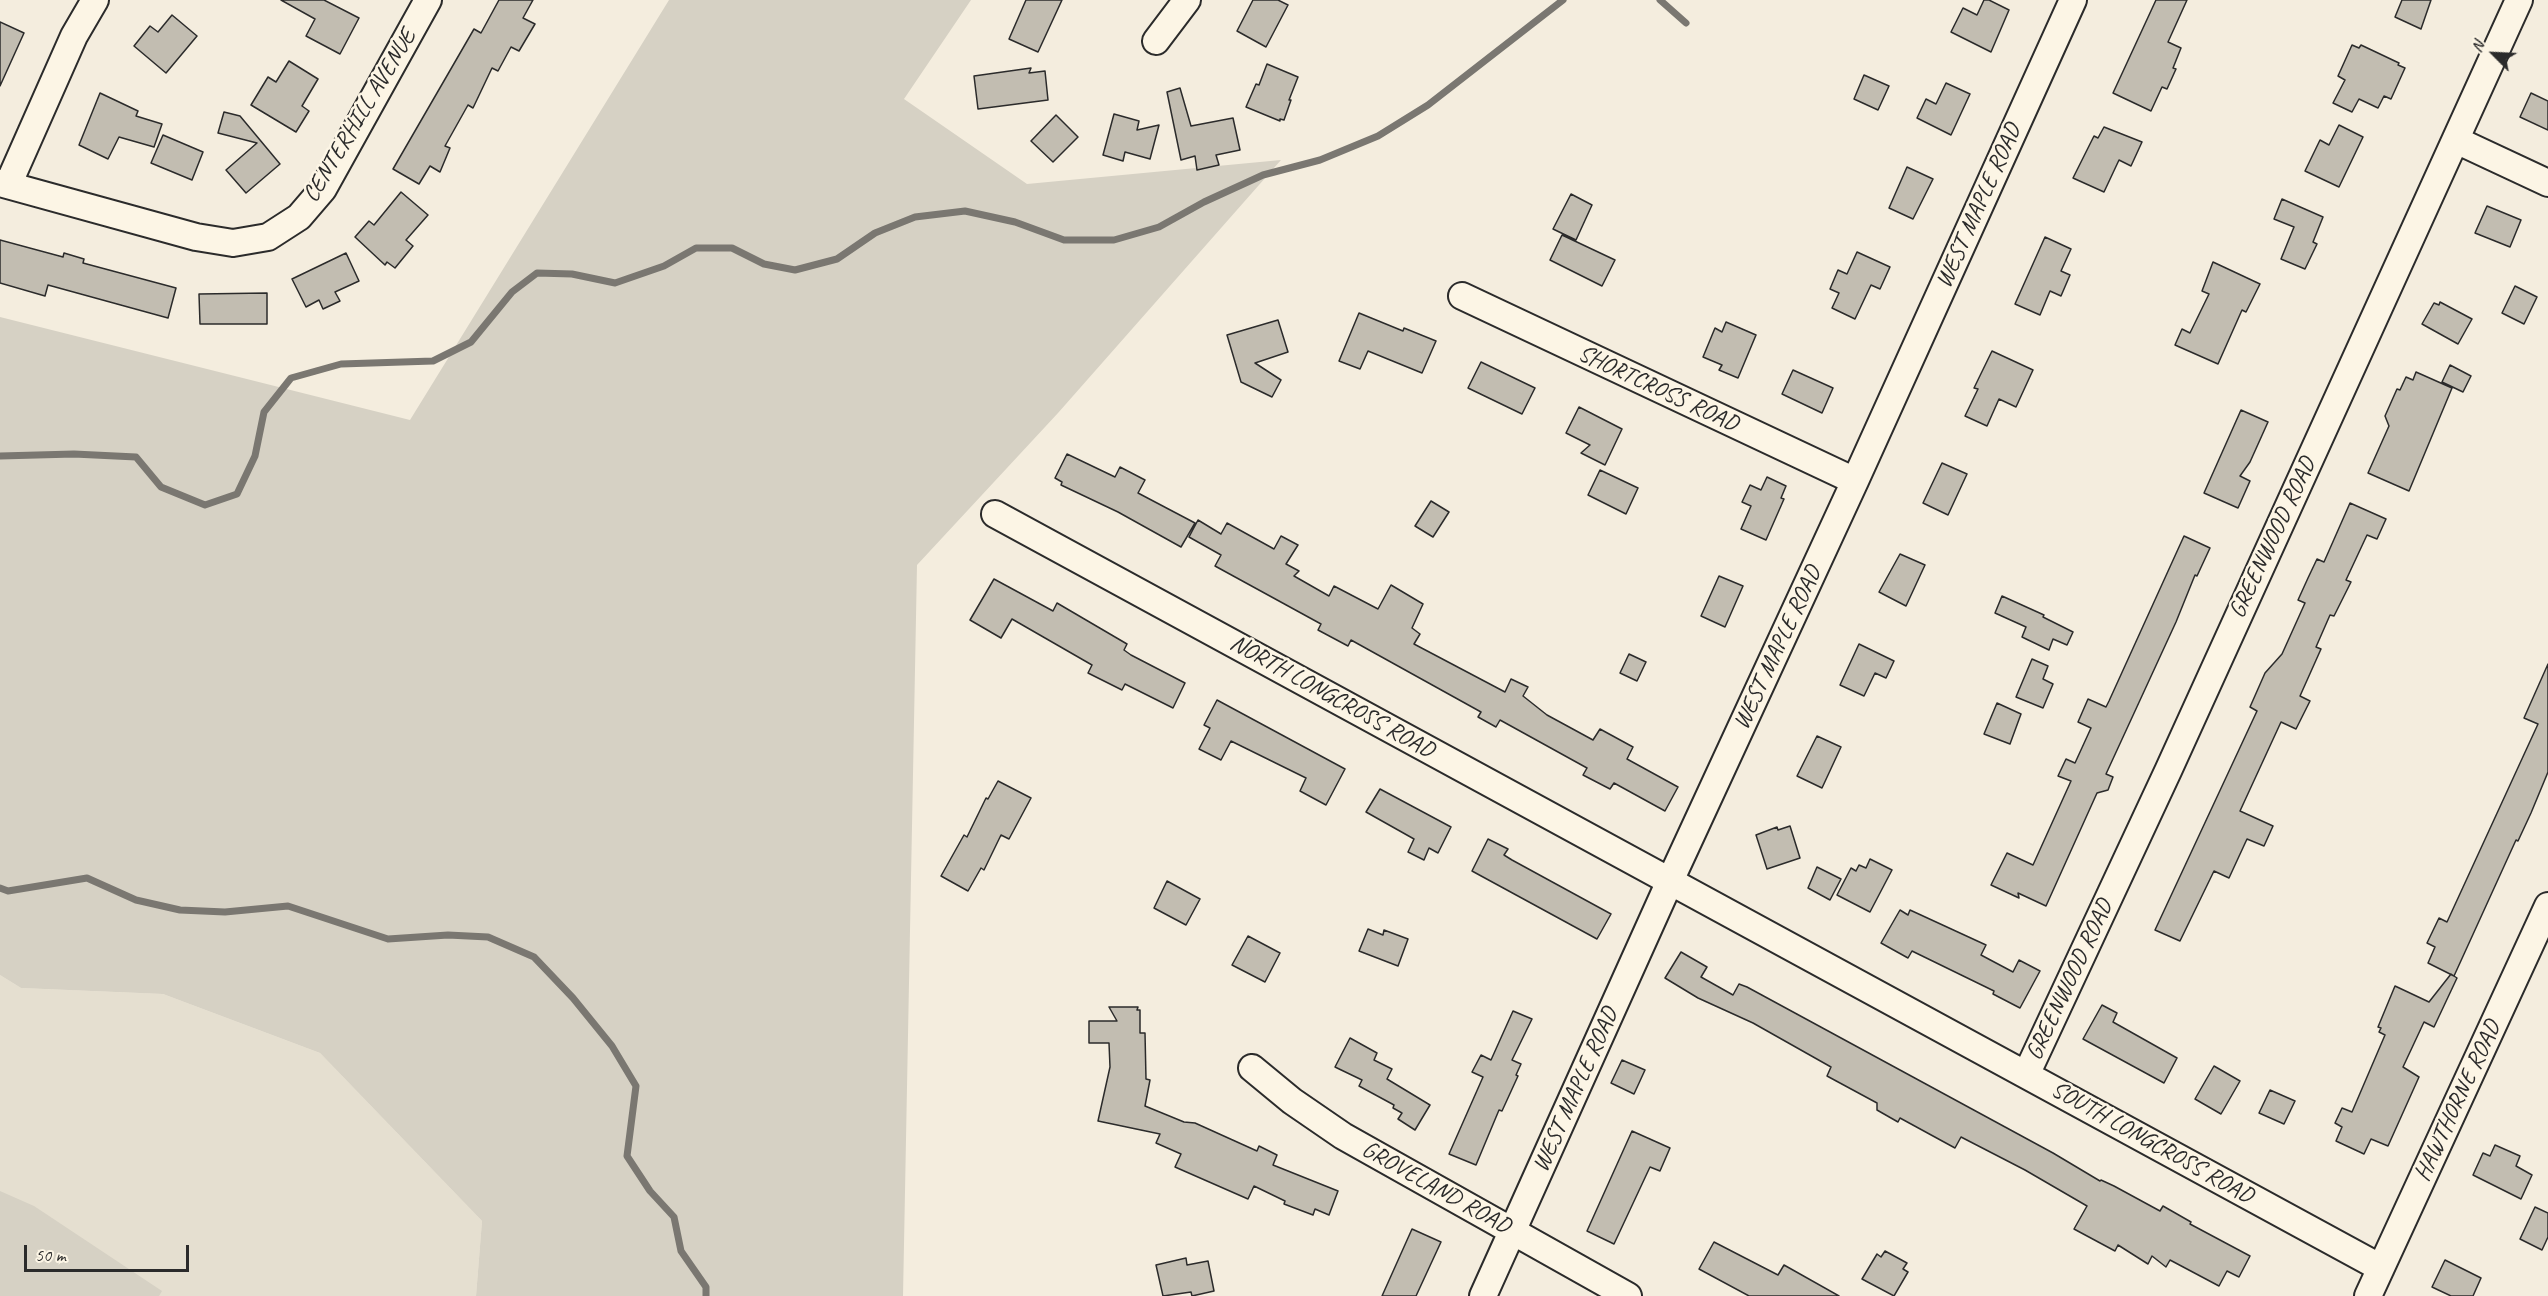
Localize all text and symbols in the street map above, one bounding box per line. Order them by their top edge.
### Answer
street label: CENTERHILL AVENUE [297,24,423,208]
north arrow [2464,24,2524,84]
text: N [2466,38,2489,55]
street label: WEST MAPLE ROAD [1930,119,2028,293]
street label: SHORTCROSS ROAD [1573,339,1743,439]
street label: GREENWOOD ROAD [2223,453,2323,623]
street label: WEST MAPLE ROAD [1728,562,1828,734]
street label: NORTH LONGCROSS ROAD [1225,629,1439,765]
street label: GREENWOOD ROAD [2020,895,2120,1065]
street label: WEST MAPLE ROAD [1527,1003,1625,1177]
street label: HAWTHORNE ROAD [2408,1016,2508,1186]
street label: SOUTH LONGCROSS ROAD [2046,1075,2258,1211]
street label: GROVELAND ROAD [1357,1135,1515,1241]
scale bar [27,1233,192,1271]
text: 50 m [35,1244,66,1266]

